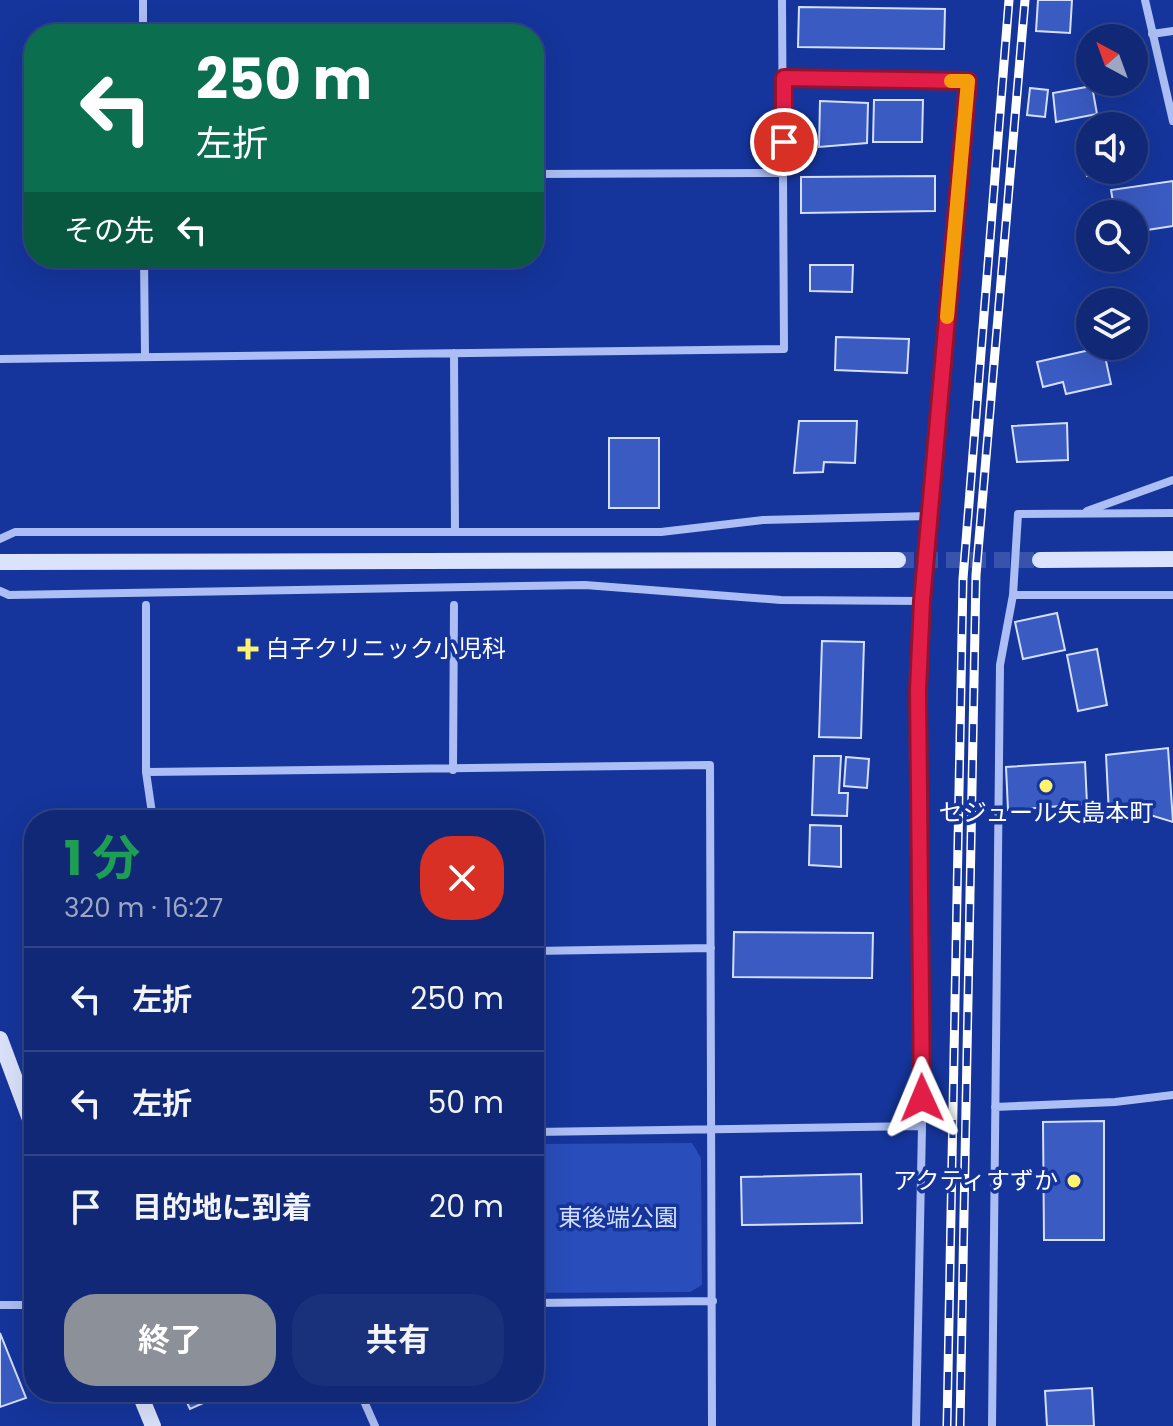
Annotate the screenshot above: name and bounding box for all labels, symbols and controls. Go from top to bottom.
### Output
north arrow [1076,24,1148,96]
map controls [1076,24,1148,360]
text: 250 m [196,40,372,119]
icon: left [64,56,168,160]
pin [750,108,818,176]
button: sound [1076,112,1148,184]
text: 左折 [196,118,268,169]
icon: arrive [762,120,806,164]
button: search [1076,200,1148,272]
icon: left [170,208,214,252]
text: その先 [64,209,154,252]
button: layers [1076,288,1148,360]
place label: 白子クリニック小児科 [266,632,506,665]
marker: 白子クリニック小児科 [237,638,259,660]
marker: セジュール矢島本町 [1037,777,1055,795]
place label: セジュール矢島本町 [939,796,1153,829]
text: 1 分 [64,825,140,892]
button: close [420,836,504,920]
text: 320 m · 16:27 [64,890,223,926]
icon: left [64,977,108,1021]
text: 250 m [410,977,504,1020]
text: 左折 [132,978,192,1021]
position arrow [880,1056,964,1140]
icon: left [64,1081,108,1125]
text: 50 m [427,1081,504,1124]
text: 左折 [132,1082,192,1125]
place label: アクティすずか [893,1164,1058,1197]
marker: アクティすずか [1065,1172,1083,1190]
icon: arrive [64,1185,108,1229]
text: 20 m [429,1185,504,1228]
text: 目的地に到着 [132,1186,312,1229]
park label: 東後端公園 [558,1201,678,1234]
button: 終了 [64,1294,276,1386]
button: 共有 [292,1294,504,1386]

